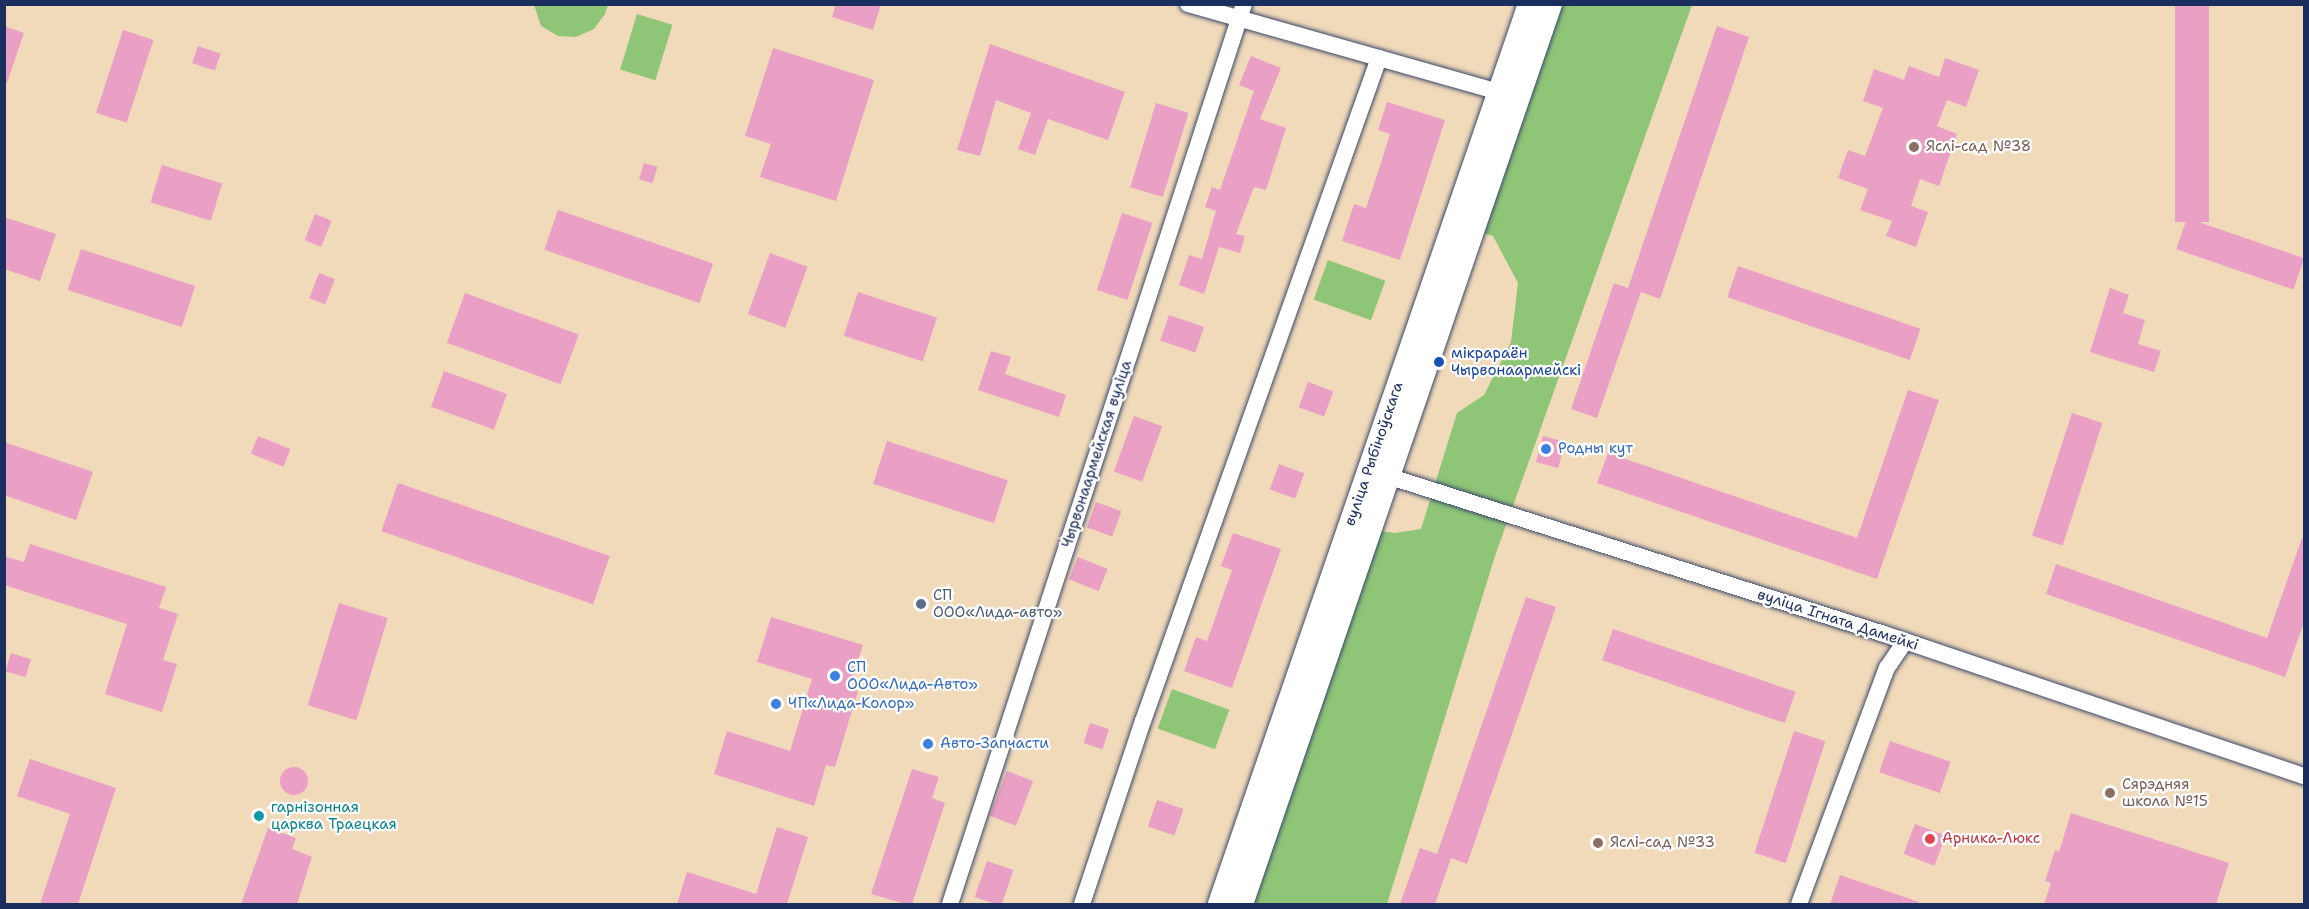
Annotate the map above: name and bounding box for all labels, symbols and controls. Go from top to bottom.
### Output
place label: Яслі-сад №38 [1926,138,2031,156]
marker: Яслі-сад №38 [1907,140,1921,154]
place label: мікрараён Чырвонаармейскі [1451,344,1581,379]
marker: мікрараён Чырвонаармейскі [1432,355,1446,369]
street label: Чырвонаармейская вуліца [1058,358,1136,550]
street label: вуліца Рыбіноўскага [1341,380,1407,528]
place label: Родны кут [1558,440,1633,458]
marker: Родны кут [1539,442,1553,456]
street label: вуліца Ігната Дамейкі [1755,585,1921,655]
place label: СП ООО«Лида-авто» [933,586,1062,621]
marker: СП ООО«Лида-авто» [914,597,928,611]
place label: СП ООО«Лида-Авто» [847,658,978,693]
marker: СП ООО«Лида-Авто» [828,669,842,683]
place label: ЧП«Лида-Колор» [788,695,914,713]
marker: ЧП«Лида-Колор» [769,697,783,711]
place label: Авто-Запчасти [940,735,1049,753]
marker: Авто-Запчасти [921,737,935,751]
place label: Сярэдняя школа №15 [2122,775,2208,810]
marker: Сярэдняя школа №15 [2103,786,2117,800]
place label: гарнізонная царква Траецкая [271,798,397,833]
marker: гарнізонная царква Траецкая [252,809,266,823]
place label: Арника-Люкс [1942,830,2040,848]
marker: Арника-Люкс [1923,832,1937,846]
place label: Яслі-сад №33 [1610,834,1715,852]
marker: Яслі-сад №33 [1591,836,1605,850]

